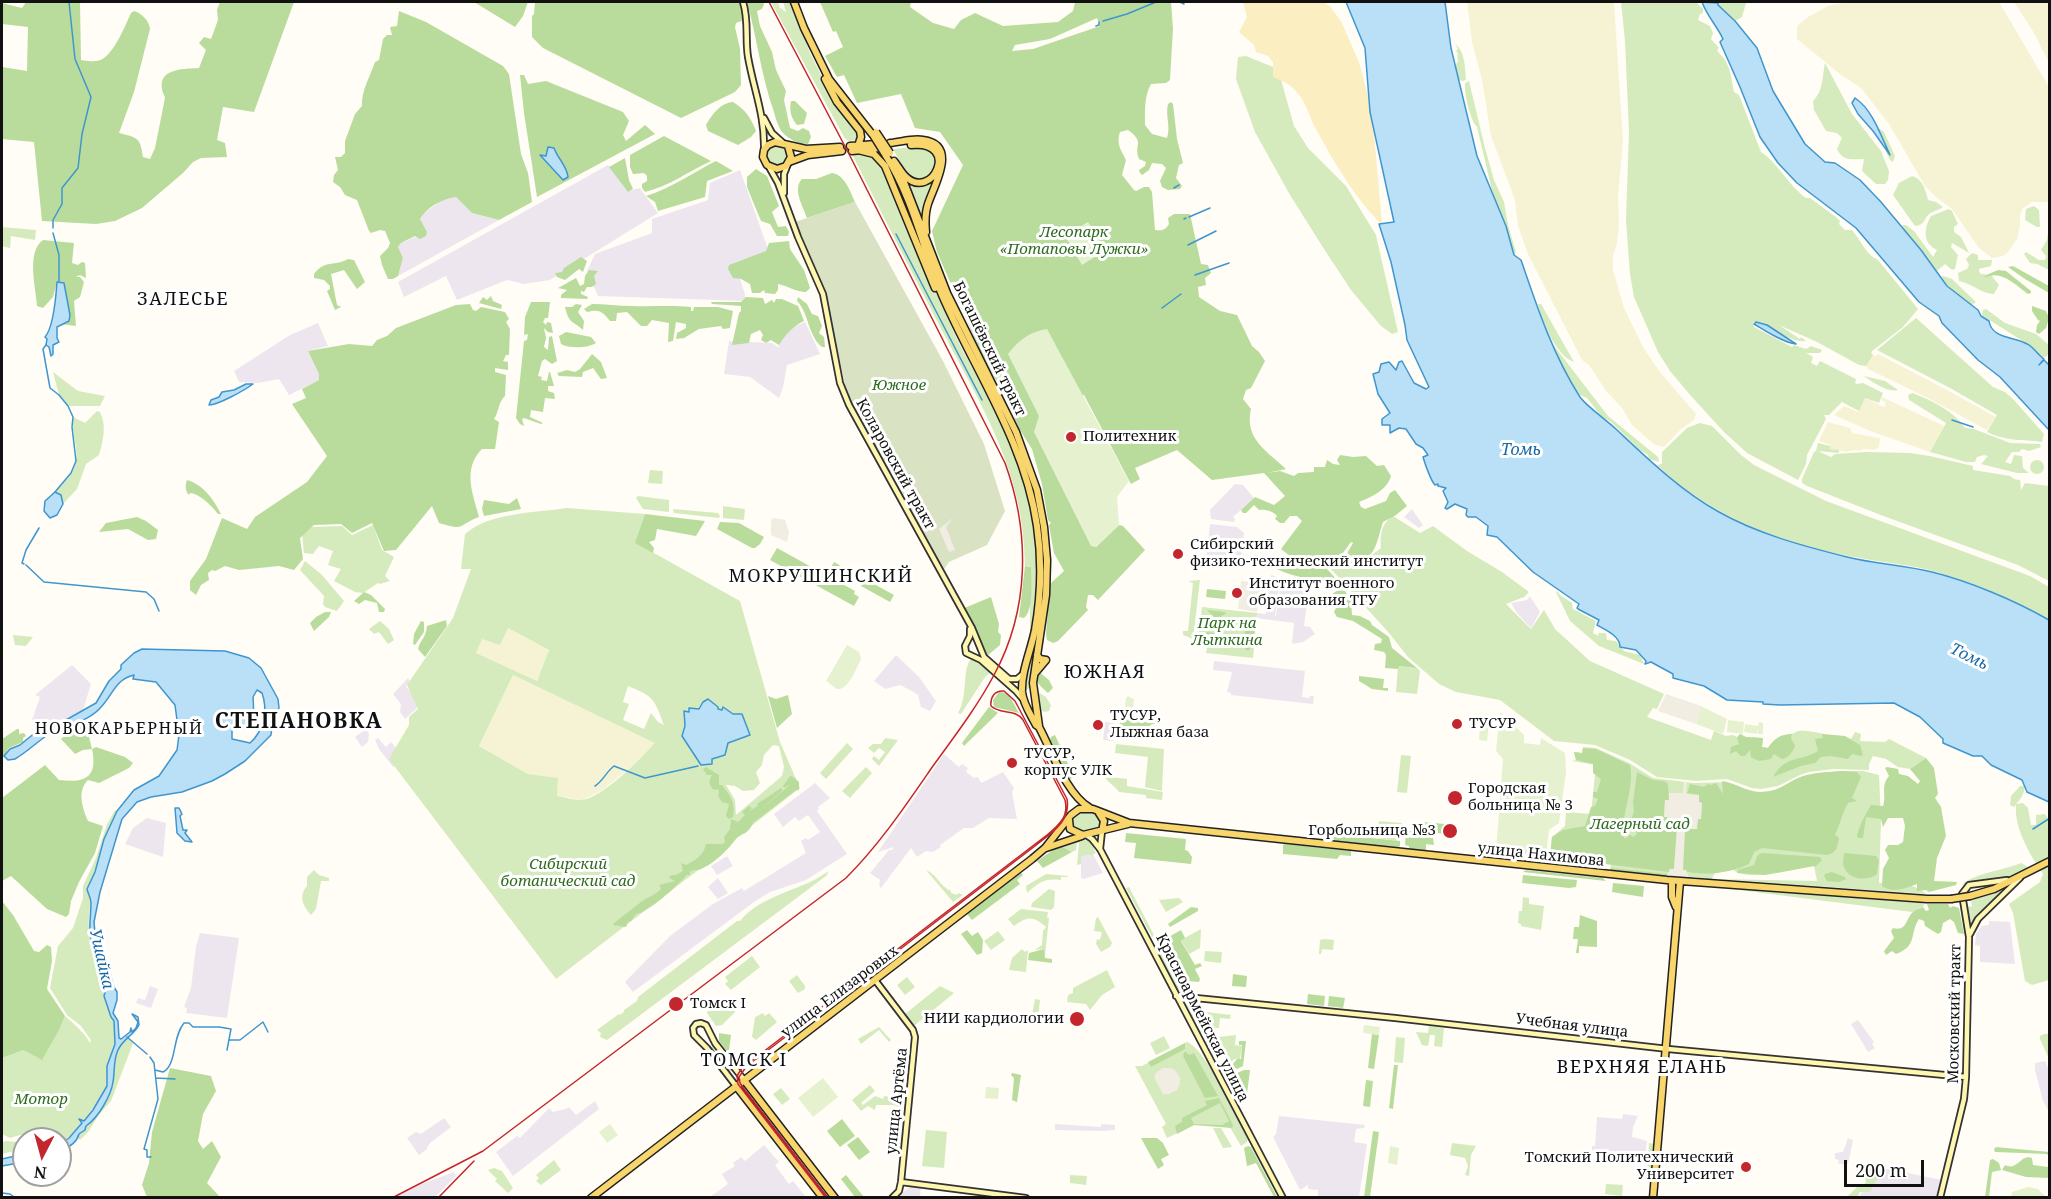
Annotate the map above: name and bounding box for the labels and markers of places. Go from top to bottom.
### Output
place label: Политехник [1083,428,1176,446]
marker: Политехник [1064,430,1078,444]
place label: Сибирский физико-технический институт [1190,536,1423,571]
marker: Сибирский физико-технический институт [1171,547,1185,561]
place label: Институт военного образования ТГУ [1249,575,1395,610]
marker: Институт военного образования ТГУ [1230,586,1244,600]
place label: ТУСУР, Лыжная база [1110,707,1209,742]
place label: ТУСУР [1469,715,1516,733]
marker: ТУСУР [1450,717,1464,731]
marker: ТУСУР, Лыжная база [1091,718,1105,732]
place label: ТУСУР, корпус УЛК [1024,745,1112,780]
marker: ТУСУР, корпус УЛК [1005,756,1019,770]
place label: Городская больница № 3 [1468,780,1573,815]
marker: Городская больница № 3 [1446,789,1464,807]
place label: Горбольница №3 [1308,822,1436,840]
marker: Горбольница №3 [1441,822,1459,840]
marker: Томск I [667,995,685,1013]
place label: Томск I [690,995,746,1013]
place label: НИИ кардиологии [924,1010,1064,1028]
marker: НИИ кардиологии [1068,1010,1086,1028]
place label: Томский Политехнический Университет [1525,1149,1734,1184]
marker: Томский Политехнический Университет [1739,1160,1753,1174]

